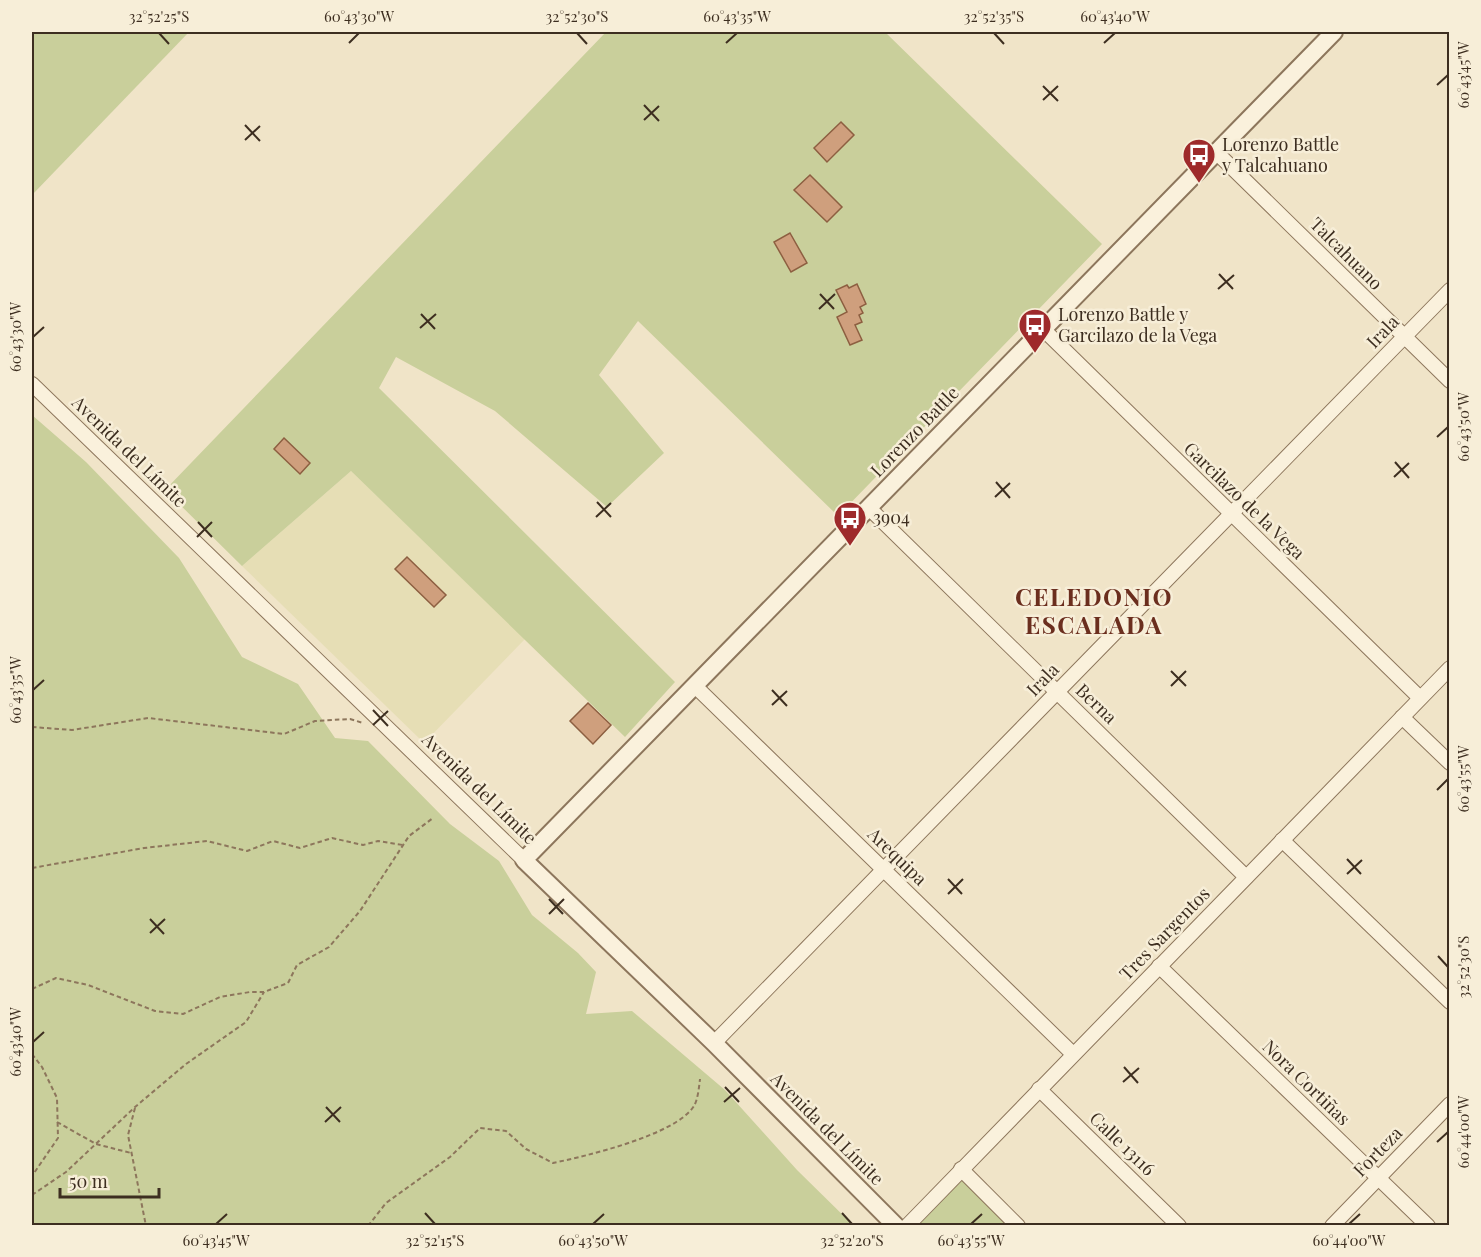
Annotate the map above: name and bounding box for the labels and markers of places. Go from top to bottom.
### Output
place label: Lorenzo Battle y Talcahuano [1221,132,1339,177]
bus stop icon: Lorenzo Battle y Talcahuano [1181,137,1217,184]
place label: Lorenzo Battle y Garcilazo de la Vega [1058,302,1217,347]
bus stop icon: Lorenzo Battle y Garcilazo de la Vega [1017,307,1053,354]
bus stop icon: 3904 [832,500,868,547]
place label: 3904 [873,505,910,529]

